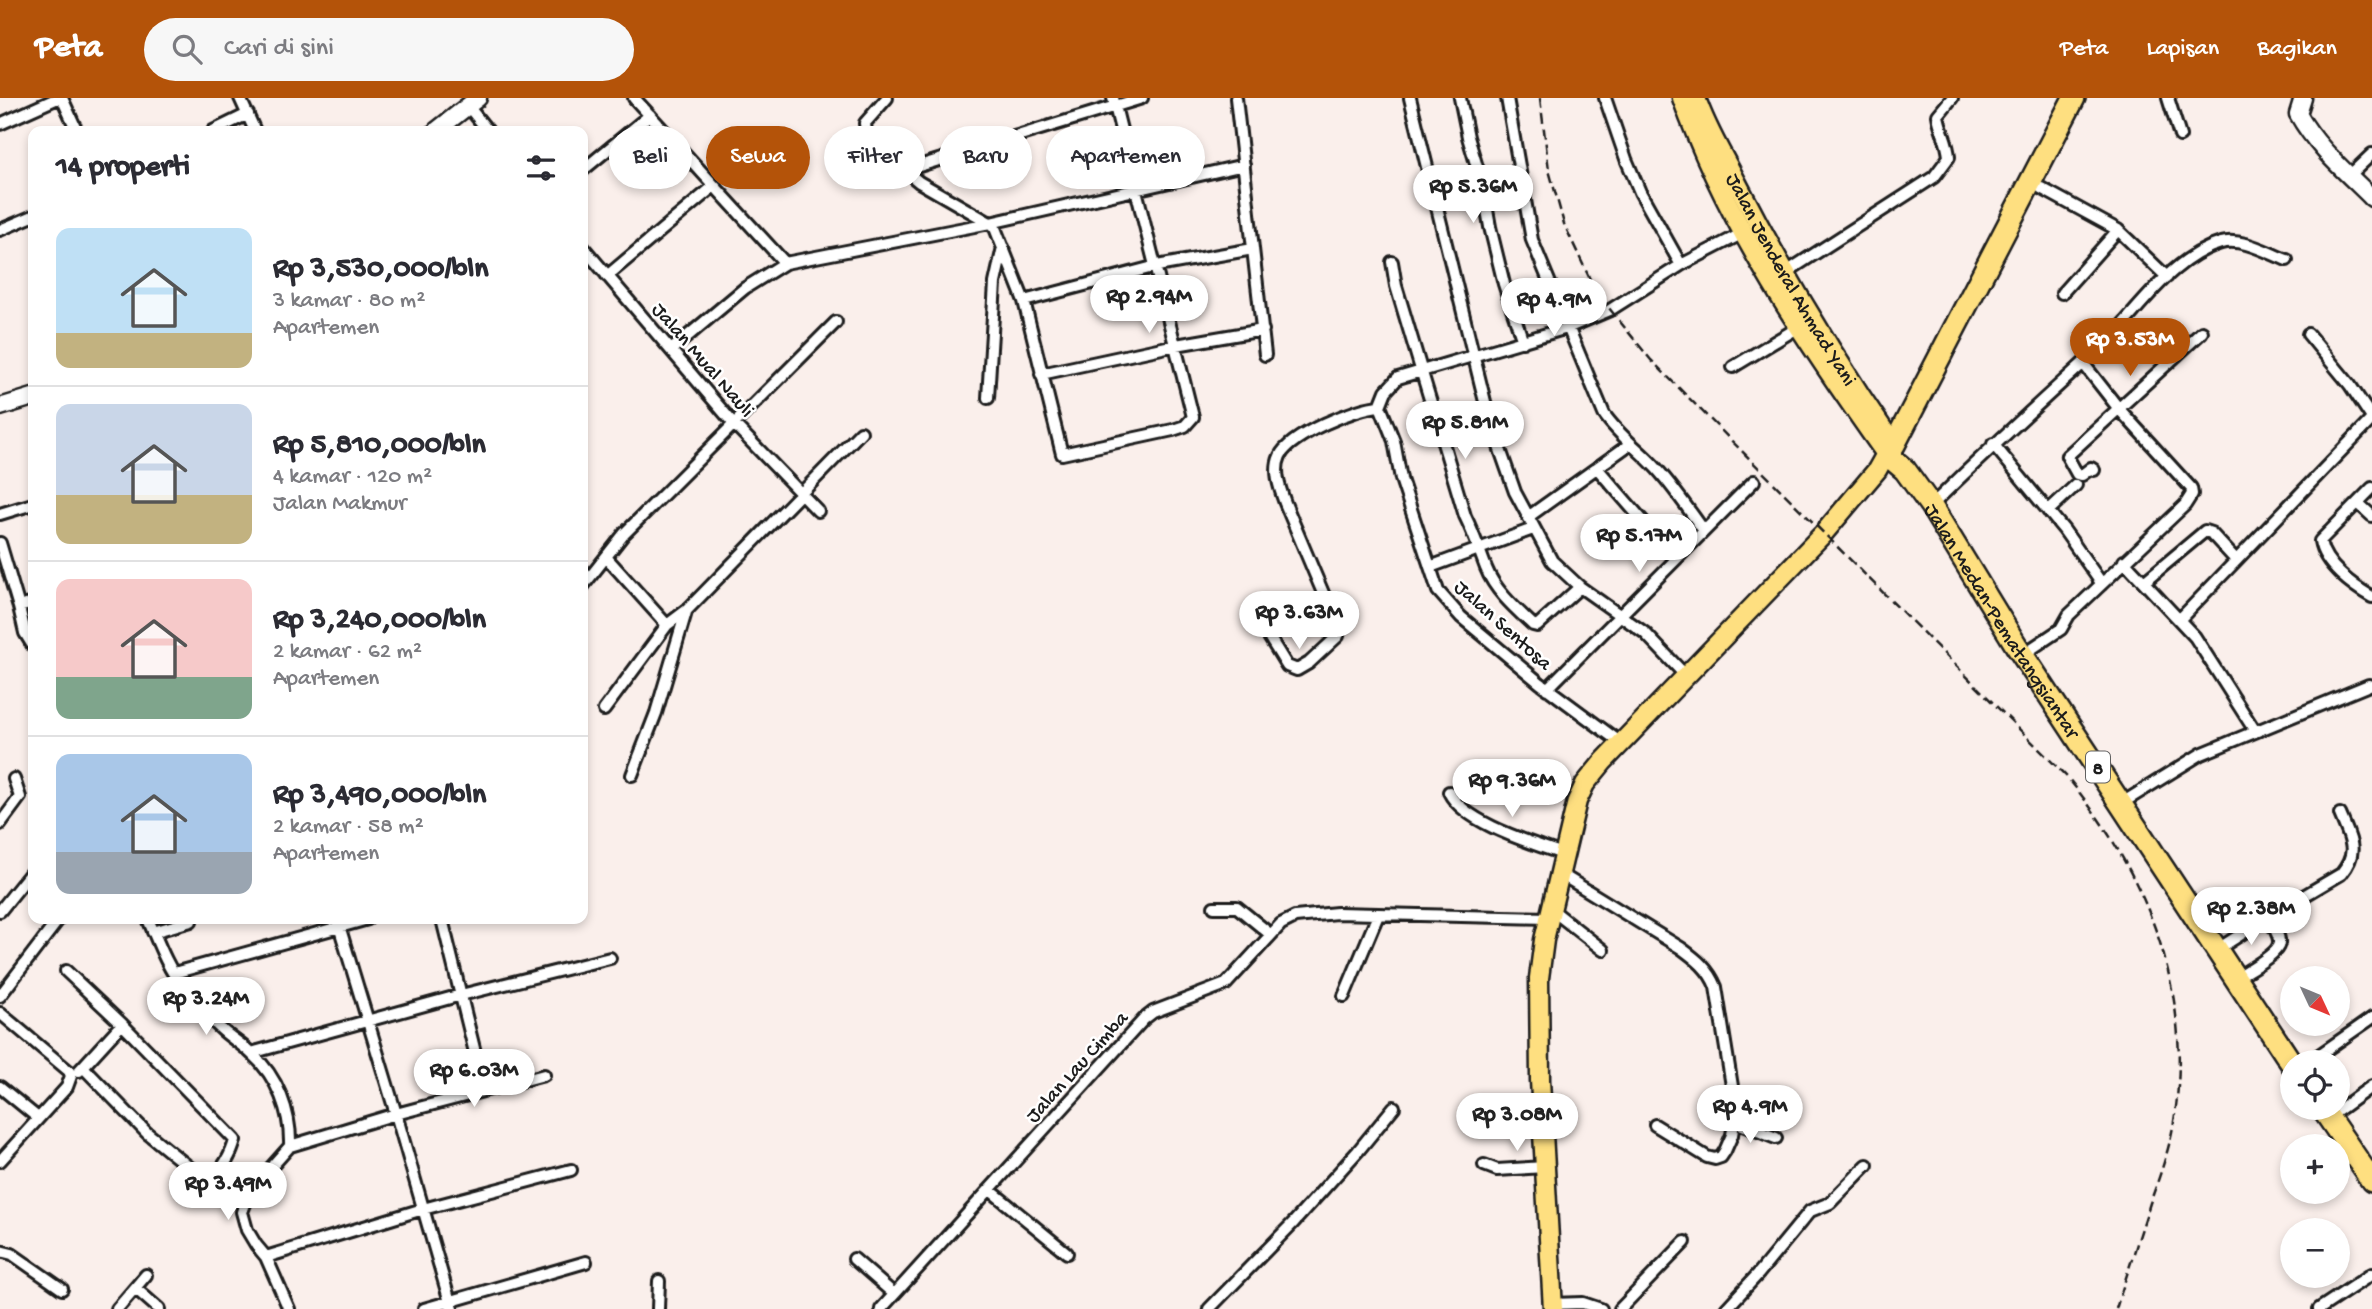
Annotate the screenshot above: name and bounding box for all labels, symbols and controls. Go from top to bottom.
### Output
search box [144,18,634,81]
text: Peta [35,30,102,68]
icon: search [168,30,206,68]
text: Cari di sini [224,34,334,65]
text: Peta [2060,35,2108,64]
text: Lapisan [2146,35,2219,64]
text: Bagikan [2257,35,2337,64]
chip: Beli [609,126,692,189]
chip: Sewa [706,126,810,189]
chip: Filter [824,126,925,189]
chip: Baru [939,126,1032,189]
chip: Apartemen [1046,126,1205,189]
icon: filters [522,149,560,187]
text: 14 properti [56,151,190,186]
pin: Rp 5.36M [1401,166,1545,225]
street label: Jalan Jenderal Ahmad Yani [1718,170,1860,392]
text: Rp 5.36M [1429,174,1517,201]
text: Rp 3,530,000/bln [273,253,488,288]
icon: home [112,256,196,340]
pin: Rp 2.94M [1077,275,1221,335]
pin: Rp 4.9M [1489,278,1619,338]
text: Rp 2.94M [1106,284,1192,311]
text: Rp 4.9M [1517,287,1591,314]
text: 3 kamar · 80 m² [273,288,425,315]
street label: Jalan Mual Nauli [645,299,758,424]
text: Apartemen [273,315,379,342]
pin: Rp 3.53M [2058,318,2202,378]
text: Rp 3.53M [2086,327,2174,354]
pin: Rp 5.81M [1393,402,1537,461]
text: Rp 5.81M [1422,410,1508,437]
text: Rp 5,810,000/bln [273,429,486,464]
icon: home [112,432,196,516]
text: 4 kamar · 120 m² [273,464,432,491]
text: Jalan Makmur [273,491,406,518]
street label: Jalan Medan-Pematangsiantar [1916,500,2084,746]
pin: Rp 5.17M [1567,514,1711,574]
text: Rp 5.17M [1596,523,1682,550]
street label: Jalan Sentosa [1447,576,1557,678]
pin: Rp 3.63M [1227,592,1371,651]
text: Rp 3.63M [1255,600,1343,627]
text: Rp 3,240,000/bln [273,604,486,639]
icon: home [112,607,196,691]
text: 2 kamar · 62 m² [273,639,422,666]
text: Apartemen [273,666,379,693]
road number: 8 [2086,752,2110,782]
pin: Rp 9.36M [1440,760,1584,819]
text: Rp 9.36M [1468,768,1556,795]
text: Rp 3,490,000/bln [273,779,486,814]
icon: home [112,782,196,866]
text: 2 kamar · 58 m² [273,814,424,841]
text: Apartemen [273,841,379,868]
pin: Rp 2.38M [2179,888,2323,947]
text: Rp 2.38M [2207,896,2295,923]
north arrow [2280,966,2350,1036]
map controls [2280,966,2350,1288]
pin: Rp 3.24M [134,978,278,1037]
text: Rp 3.24M [163,986,249,1013]
street label: Jalan Lau Cimba [1022,1006,1136,1129]
pin: Rp 6.03M [402,1049,546,1109]
button: locate [2280,1050,2350,1120]
text: Rp 6.03M [430,1058,518,1085]
pin: Rp 4.9M [1685,1086,1815,1145]
pin: Rp 3.08M [1445,1094,1589,1153]
text: Rp 4.9M [1713,1094,1787,1121]
text: Rp 3.08M [1472,1102,1562,1129]
button: + [2280,1134,2350,1204]
pin: Rp 3.49M [156,1162,300,1222]
text: Rp 3.49M [185,1171,271,1198]
button: − [2280,1218,2350,1288]

